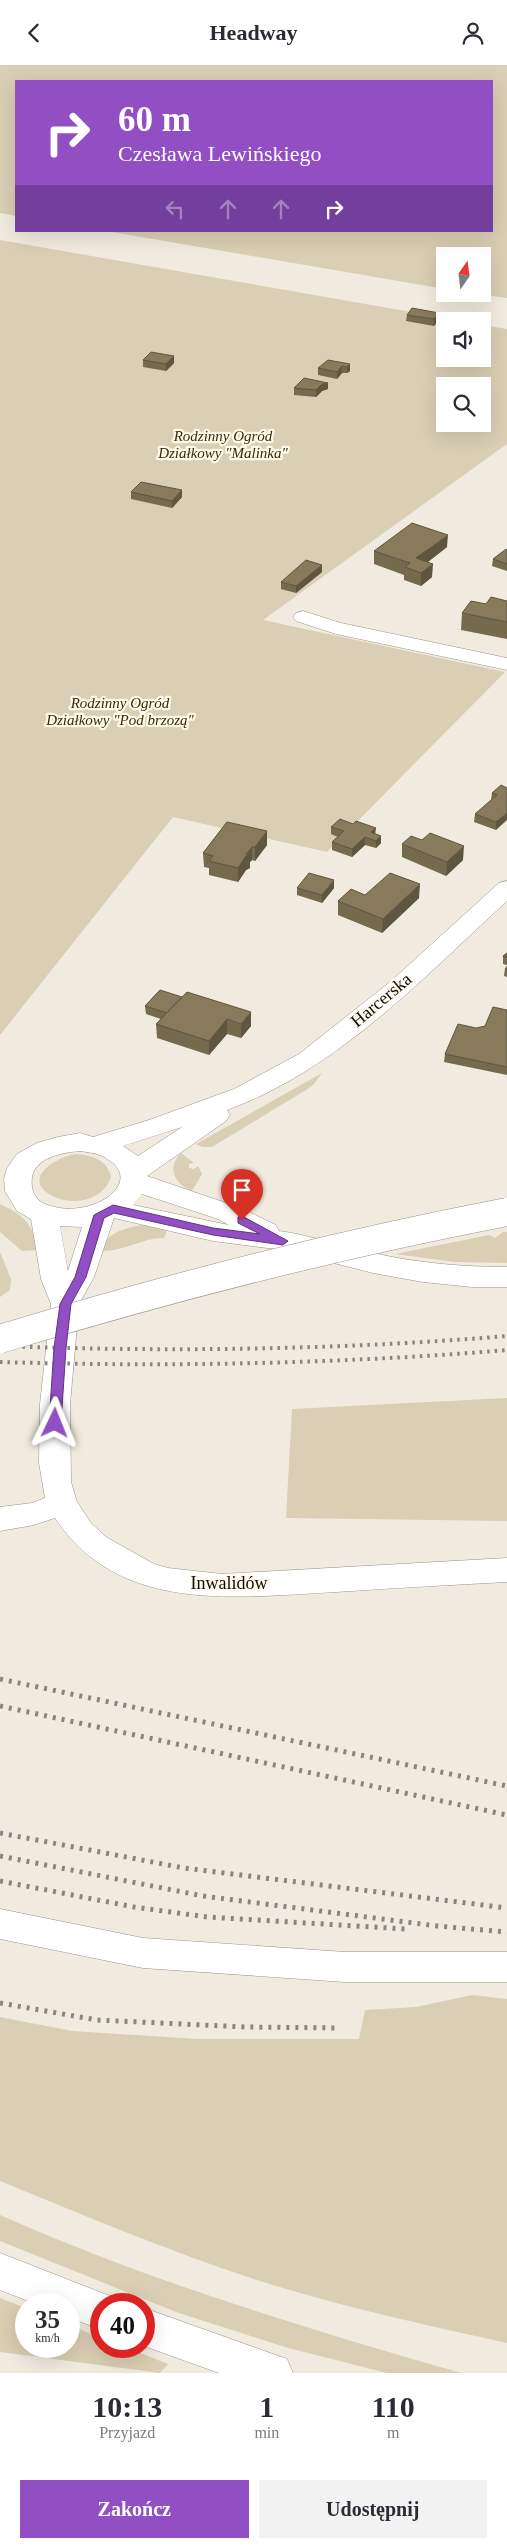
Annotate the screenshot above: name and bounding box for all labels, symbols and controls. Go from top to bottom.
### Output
icon: back [20,19,48,47]
icon: person [459,19,487,47]
text: Headway [210,20,298,45]
icon: right [35,100,100,165]
text: 60 m [118,100,191,139]
text: Czesława Lewińskiego [118,141,321,166]
icon: left [161,195,189,223]
icon: ahead [214,195,242,223]
icon: ahead [267,195,295,223]
icon: right [320,195,348,223]
north arrow [436,247,491,303]
map controls [436,247,491,432]
button: sound [436,312,491,367]
button: search [436,377,491,432]
park label: Rodzinny Ogród Działkowy "Malinka" [157,428,289,461]
park label: Rodzinny Ogród Działkowy "Pod brzozą" [45,695,194,728]
street label: Harcerska [347,969,415,1031]
pin [221,1169,263,1220]
icon: arrive [228,1176,256,1204]
position arrow [28,1396,80,1448]
street label: Inwalidów [191,1573,267,1593]
speed limit sign: 40 [90,2293,155,2358]
text: 35 [35,2306,60,2333]
text: km/h [35,2331,60,2345]
text: 10:13 [92,2390,162,2423]
text: 1 [259,2390,274,2423]
text: 110 [371,2390,415,2423]
text: Przyjazd [99,2424,155,2441]
text: min [254,2424,279,2441]
text: m [387,2424,399,2441]
button: Zakończ [20,2480,249,2538]
button: Udostępnij [259,2480,487,2538]

